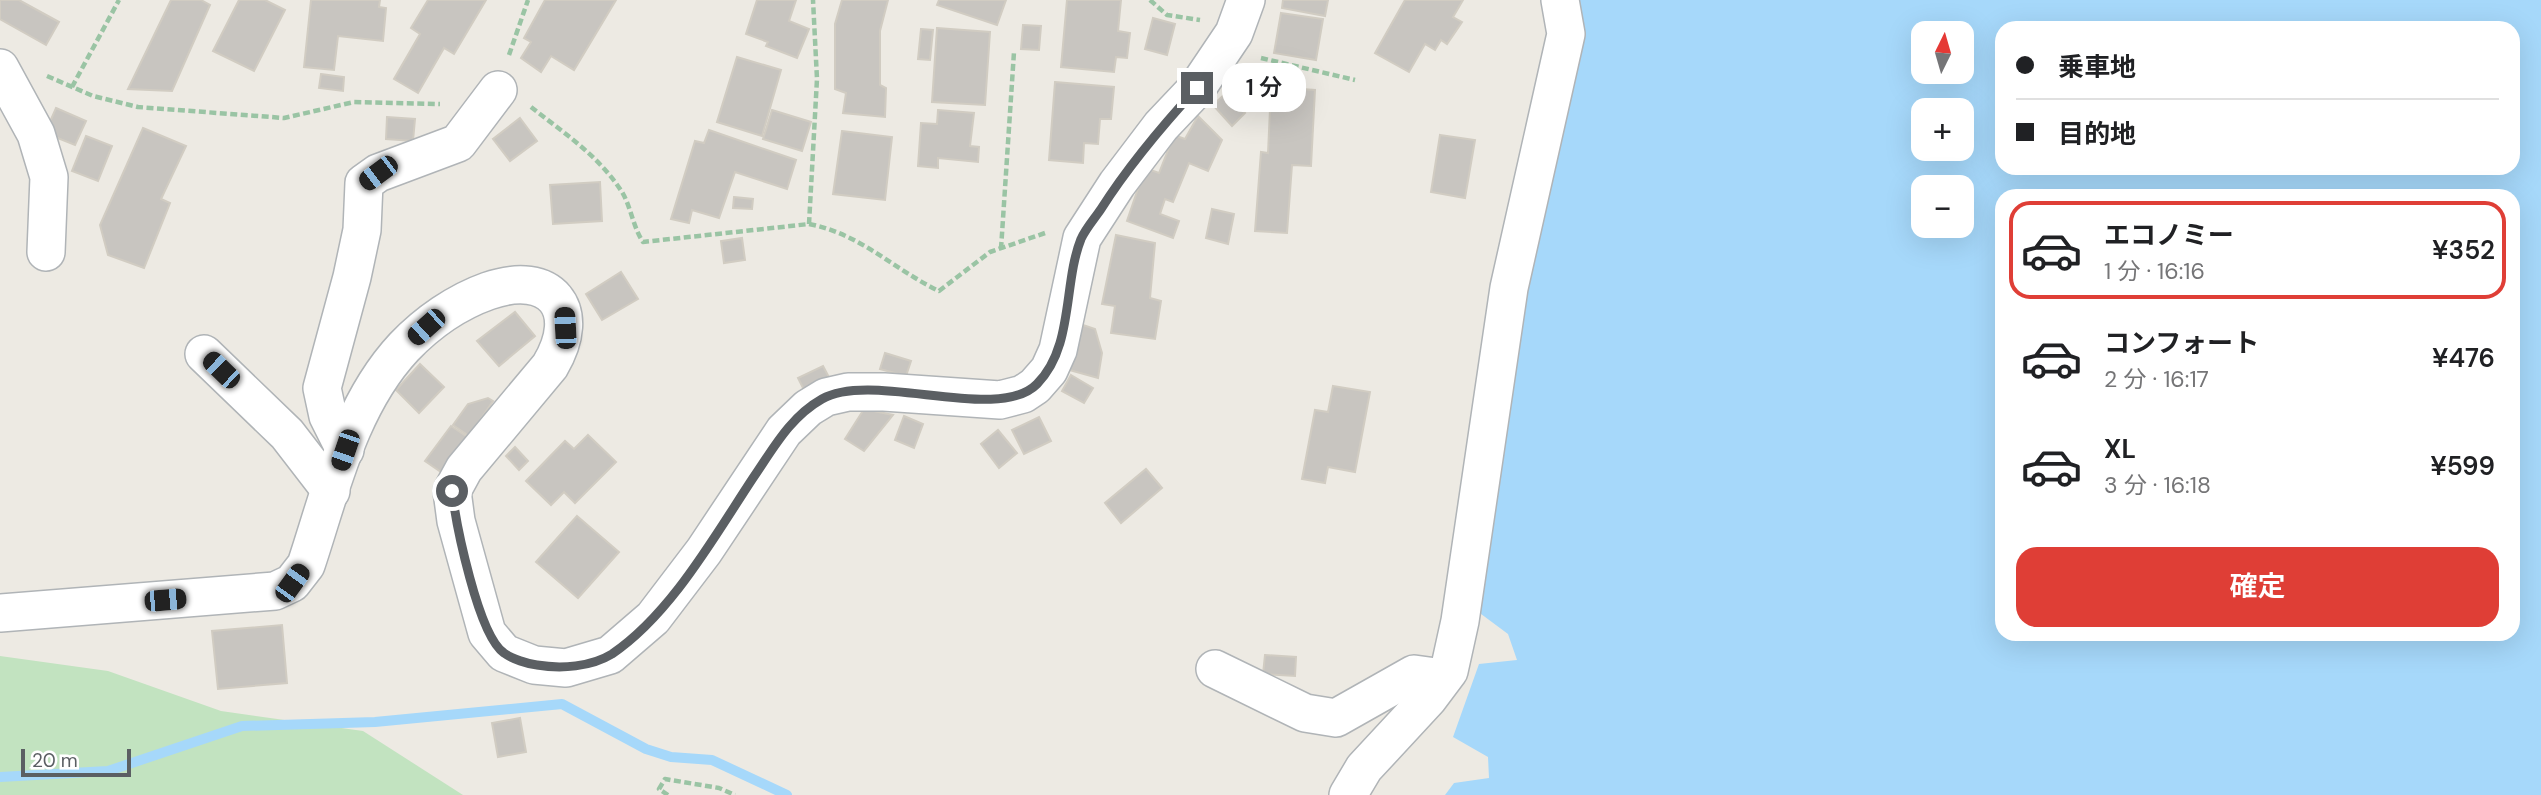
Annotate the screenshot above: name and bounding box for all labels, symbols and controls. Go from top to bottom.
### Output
north arrow [1911,21,1974,84]
map controls [1911,21,1974,238]
text: 乗車地 [2058,50,2136,84]
callout: 1 分 [1222,64,1306,112]
route end [1181,72,1213,104]
text: 1 分 [1246,72,1282,102]
button: + [1911,98,1974,161]
text: 目的地 [2058,117,2136,151]
car [355,152,402,194]
button: − [1911,175,1974,238]
text: エコノミー [2104,218,2234,252]
icon: car [2020,219,2083,282]
text: ¥352 [2432,233,2495,267]
text: 1 分 · 16:16 [2104,256,2205,286]
car [404,305,449,349]
car [554,306,577,350]
text: コンフォート [2104,326,2259,360]
icon: car [2020,327,2083,390]
text: ¥476 [2432,341,2495,375]
car [199,348,244,392]
text: 2 分 · 16:17 [2104,364,2209,394]
car [329,427,362,473]
text: XL [2104,432,2136,466]
icon: car [2020,435,2083,498]
text: ¥599 [2430,449,2495,483]
text: 3 分 · 16:18 [2104,470,2211,500]
route start [436,475,468,507]
button: 確定 [2016,547,2499,627]
car [272,560,313,606]
car [144,588,187,612]
scale bar [21,746,131,778]
text: 20 m [32,748,78,773]

